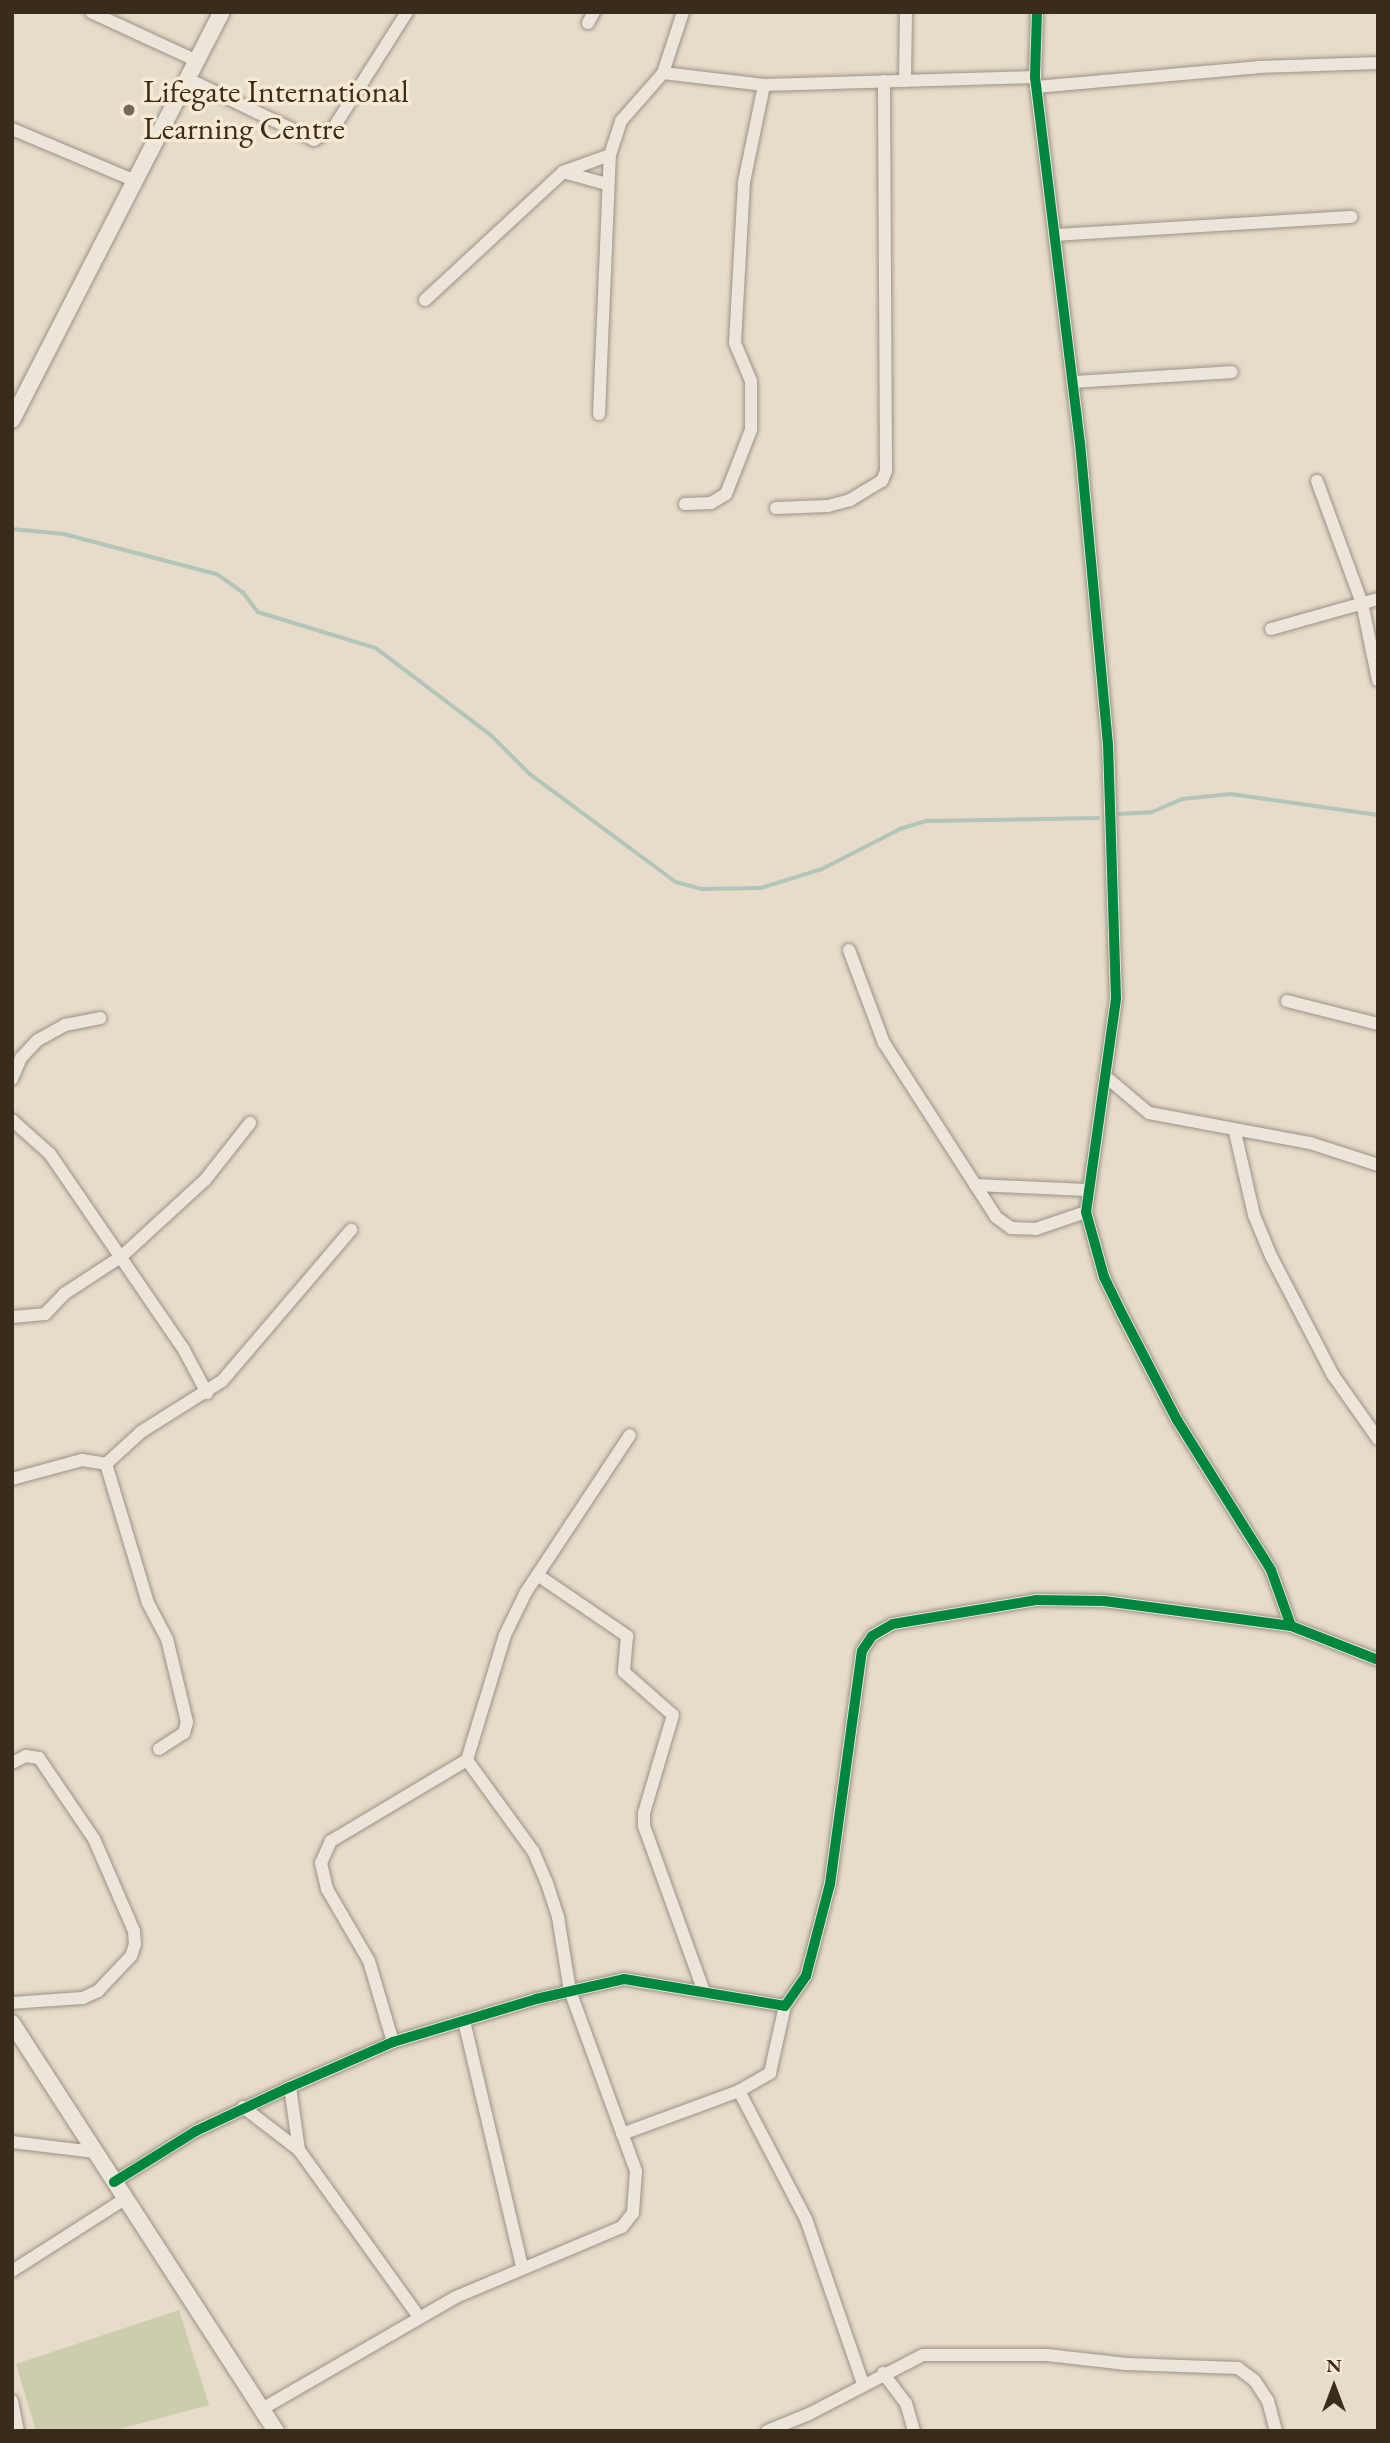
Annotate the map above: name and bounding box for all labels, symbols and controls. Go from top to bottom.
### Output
place label: Lifegate International Learning Centre [143,73,409,148]
marker: Lifegate International Learning Centre [121,102,137,118]
north arrow [1299,2352,1369,2422]
text: N [1326,2353,1342,2378]

